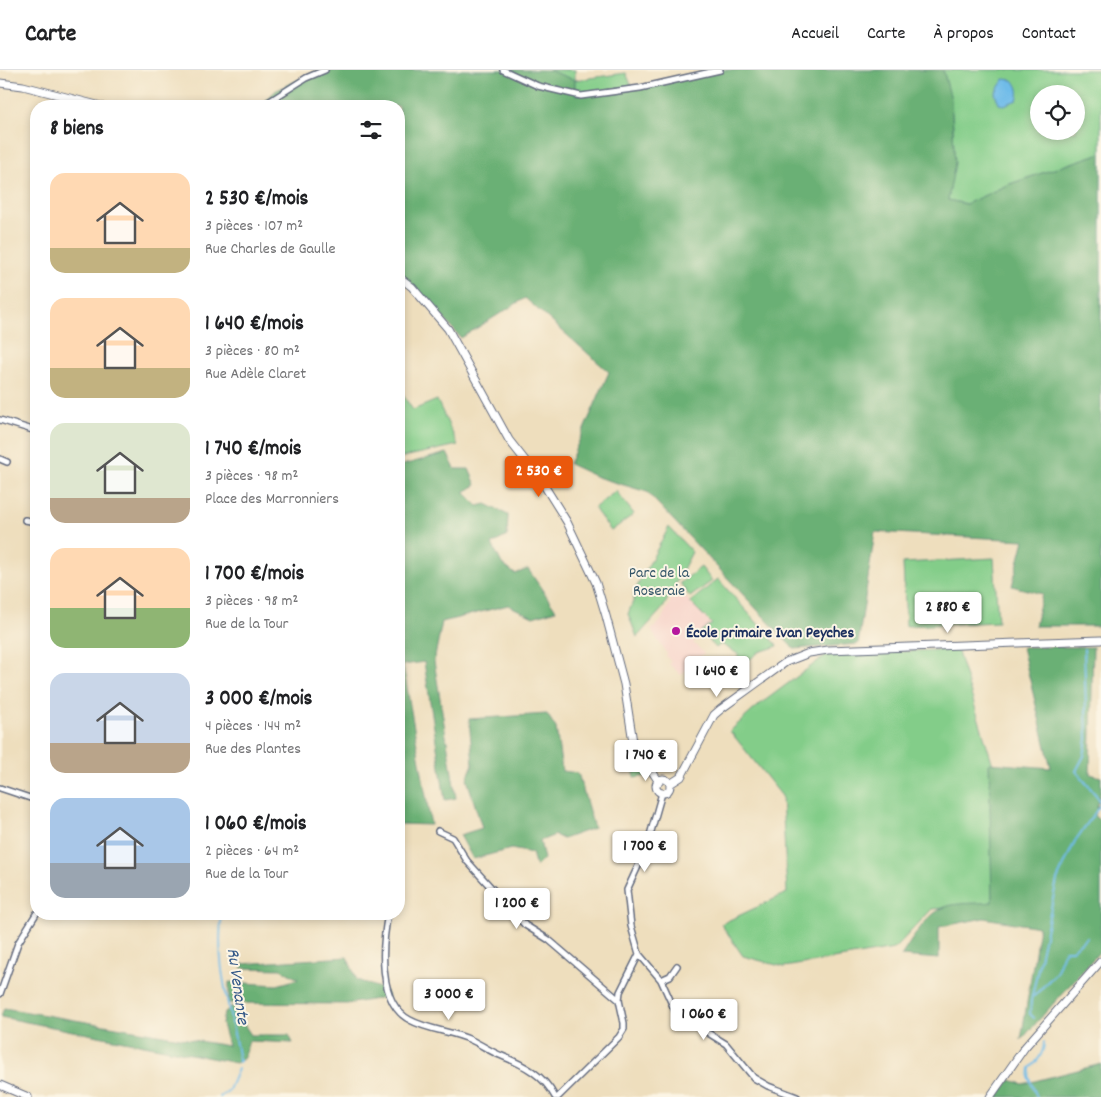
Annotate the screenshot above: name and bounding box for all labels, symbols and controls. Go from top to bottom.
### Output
text: Carte [25,18,76,52]
text: Accueil [791,22,839,47]
text: Carte [867,22,906,47]
text: À propos [934,22,994,47]
text: Contact [1022,22,1076,47]
map controls [1030,85,1085,140]
button: locate [1030,85,1085,140]
text: 8 biens [50,115,104,145]
icon: filters [357,116,385,144]
text: 2 530 €/mois [205,185,308,215]
icon: home [90,193,150,253]
text: 3 pièces · 107 m² [205,215,303,238]
text: Rue Charles de Gaulle [205,238,336,261]
text: 1 640 €/mois [205,310,304,340]
icon: home [90,318,150,378]
text: 3 pièces · 80 m² [205,340,300,363]
text: Rue Adèle Claret [205,363,306,386]
text: 1 740 €/mois [205,435,302,465]
icon: home [90,443,150,503]
pin: 2 530 € [493,456,585,498]
text: 2 530 € [516,460,562,483]
text: 3 pièces · 98 m² [205,465,298,488]
text: Place des Marronniers [205,488,339,511]
text: 1 700 €/mois [205,560,304,590]
park label: Parc de la Roseraie [629,562,690,603]
icon: home [90,568,150,628]
text: 3 pièces · 98 m² [205,590,298,613]
pin: 2 880 € [902,592,994,634]
text: 2 880 € [926,596,970,619]
text: Rue de la Tour [205,613,289,636]
place label: École primaire Ivan Peyches [686,622,854,645]
marker: École primaire Ivan Peyches [670,625,682,637]
pin: 1 640 € [671,656,763,698]
text: 1 640 € [696,660,738,683]
text: 3 000 €/mois [205,685,312,715]
icon: home [90,693,150,753]
text: 4 pièces · 144 m² [205,715,301,738]
text: Rue des Plantes [205,738,301,761]
pin: 1 740 € [600,740,692,782]
text: 1 740 € [625,744,667,767]
text: 1 060 €/mois [205,810,307,840]
icon: home [90,818,150,878]
pin: 1 700 € [599,830,691,873]
text: 1 700 € [623,835,667,858]
text: 2 pièces · 64 m² [205,840,299,863]
text: Rue de la Tour [205,863,289,886]
pin: 1 200 € [471,888,563,930]
text: 1 200 € [495,892,539,915]
water label: Ru Venante [219,947,254,1027]
pin: 3 000 € [403,978,495,1021]
text: 3 000 € [424,983,474,1006]
pin: 1 060 € [658,998,750,1041]
text: 1 060 € [681,1003,727,1026]

